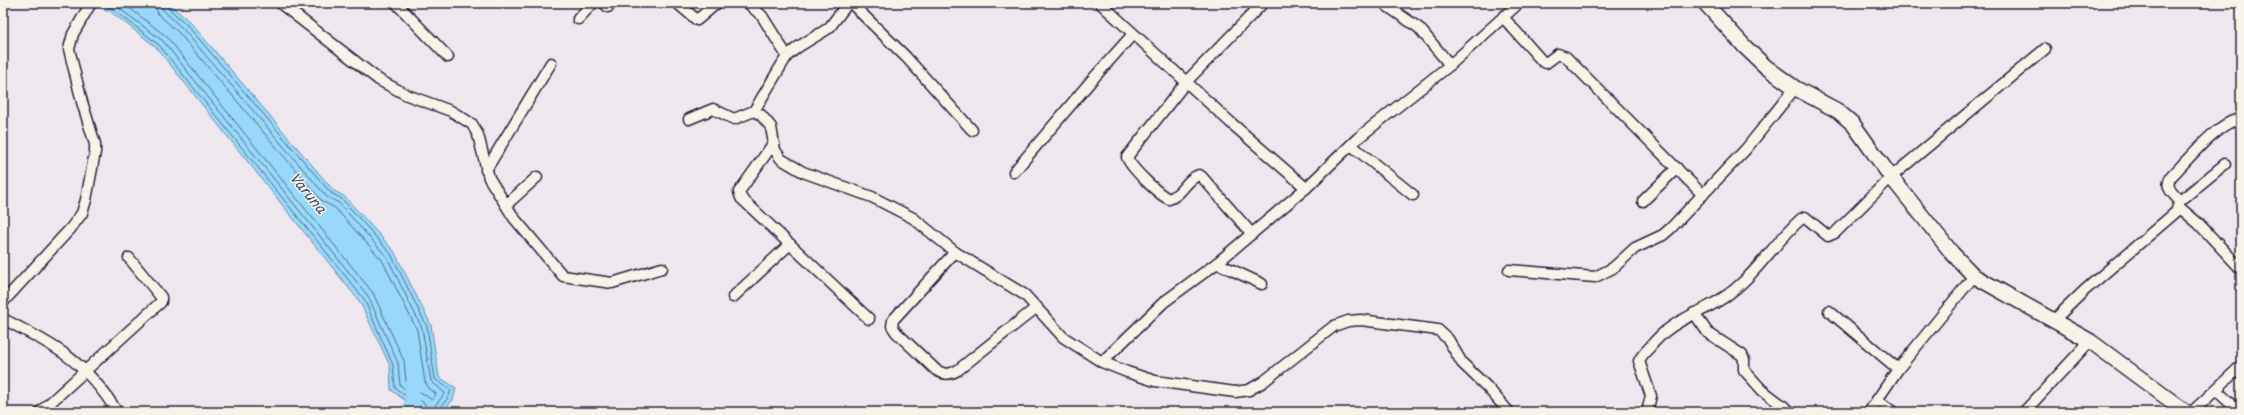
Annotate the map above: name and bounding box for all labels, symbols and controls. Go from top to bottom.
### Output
water label: Varuna [285,168,333,219]

